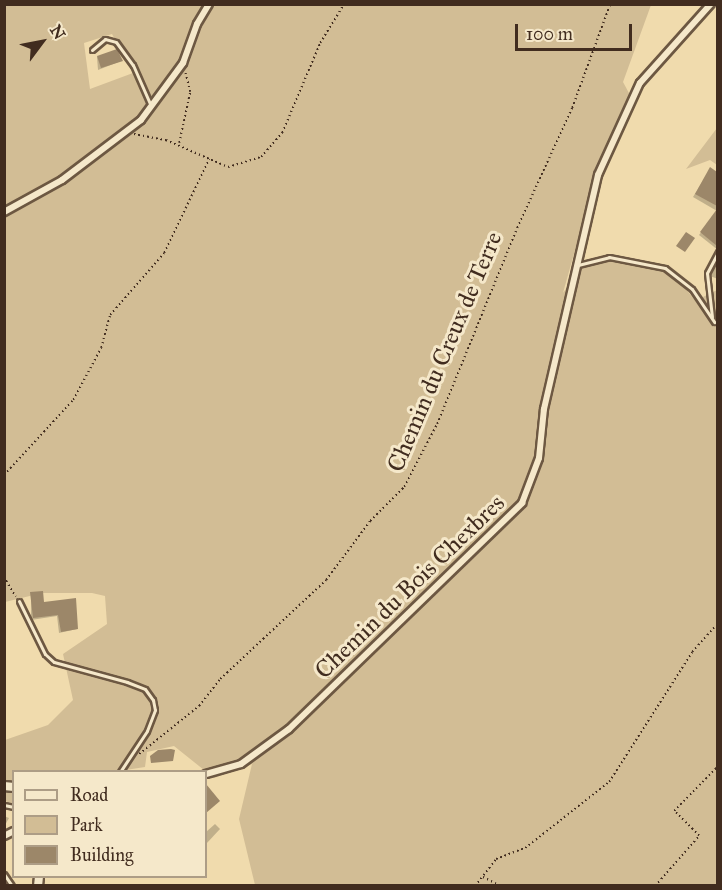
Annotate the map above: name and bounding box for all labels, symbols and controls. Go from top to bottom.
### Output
north arrow [12,12,72,72]
scale bar [518,12,635,50]
text: N [46,21,69,43]
text: 100 m [526,23,573,45]
street label: Chemin du Creux de Terre [381,228,509,476]
street label: Chemin du Bois Chexbres [309,489,511,685]
legend [12,770,207,878]
text: Road [70,784,108,806]
text: Park [70,814,103,836]
text: Building [70,844,133,866]

